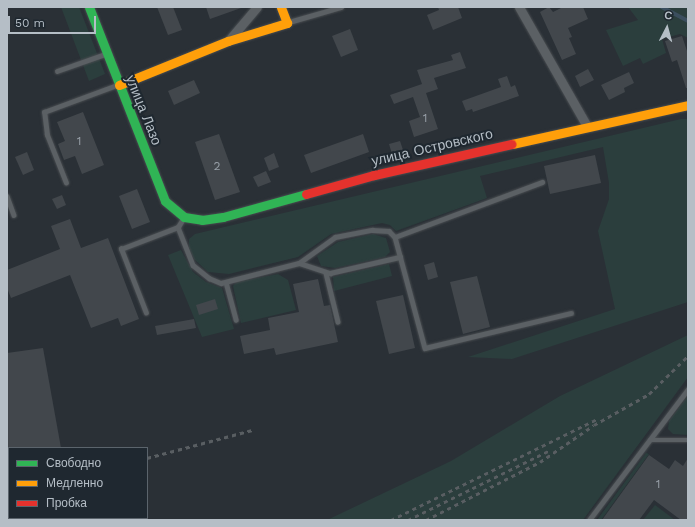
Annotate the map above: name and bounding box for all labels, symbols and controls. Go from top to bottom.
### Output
scale bar [10,8,98,34]
north arrow [647,8,687,48]
text: С [664,9,673,22]
text: 50 m [15,16,45,30]
street label: улица Лазо [122,72,166,148]
house number: 1 [423,112,427,126]
street label: улица Островского [370,125,494,169]
house number: 1 [77,135,81,149]
house number: 2 [214,160,220,174]
legend [8,447,148,519]
text: Свободно [46,456,101,470]
text: Медленно [46,476,103,490]
house number: 1 [656,478,660,492]
text: Пробка [46,496,87,510]

